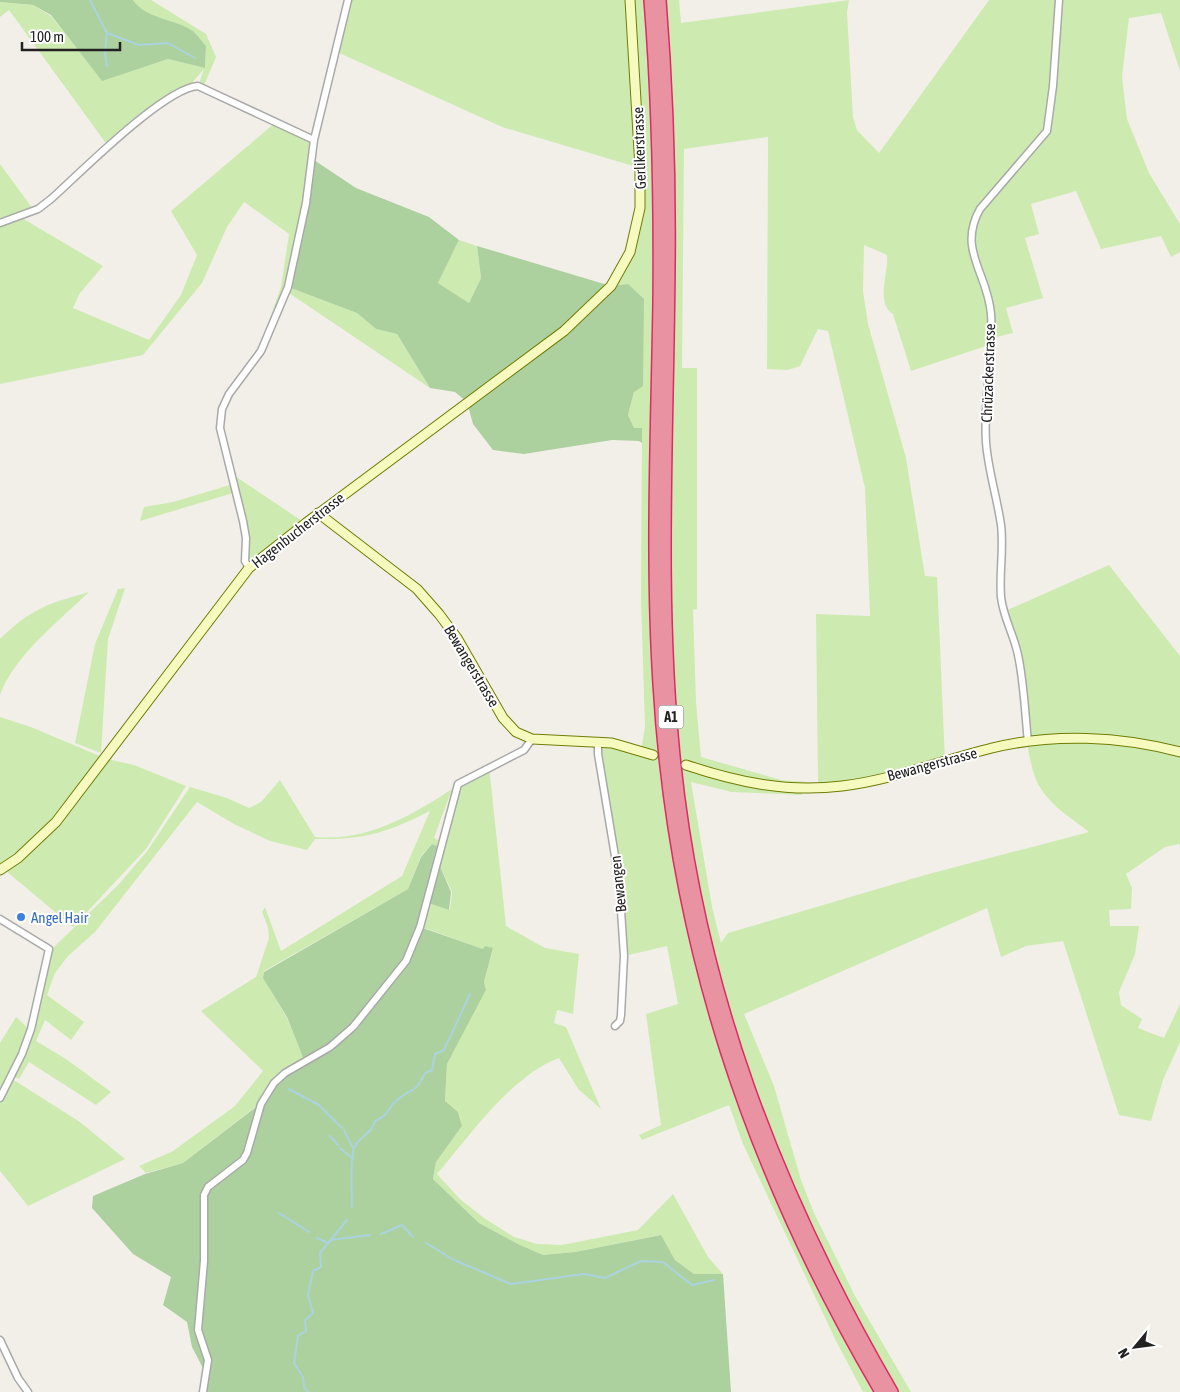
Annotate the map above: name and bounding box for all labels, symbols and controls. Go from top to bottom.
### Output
scale bar [22,20,120,52]
text: 100 m [30,28,64,45]
street label: Gerlikerstrasse [629,106,649,189]
street label: Chrüzackerstrasse [978,323,998,423]
street label: Hagenbucherstrasse [248,489,348,571]
street label: Bewangerstrasse [441,622,503,710]
road number: A1 [658,706,684,729]
street label: Bewangerstrasse [885,744,979,784]
street label: Bewangen [607,855,629,913]
place label: Angel Hair [31,909,89,926]
marker: Angel Hair [15,911,27,923]
north arrow [1110,1322,1160,1372]
text: N [1115,1346,1133,1361]

